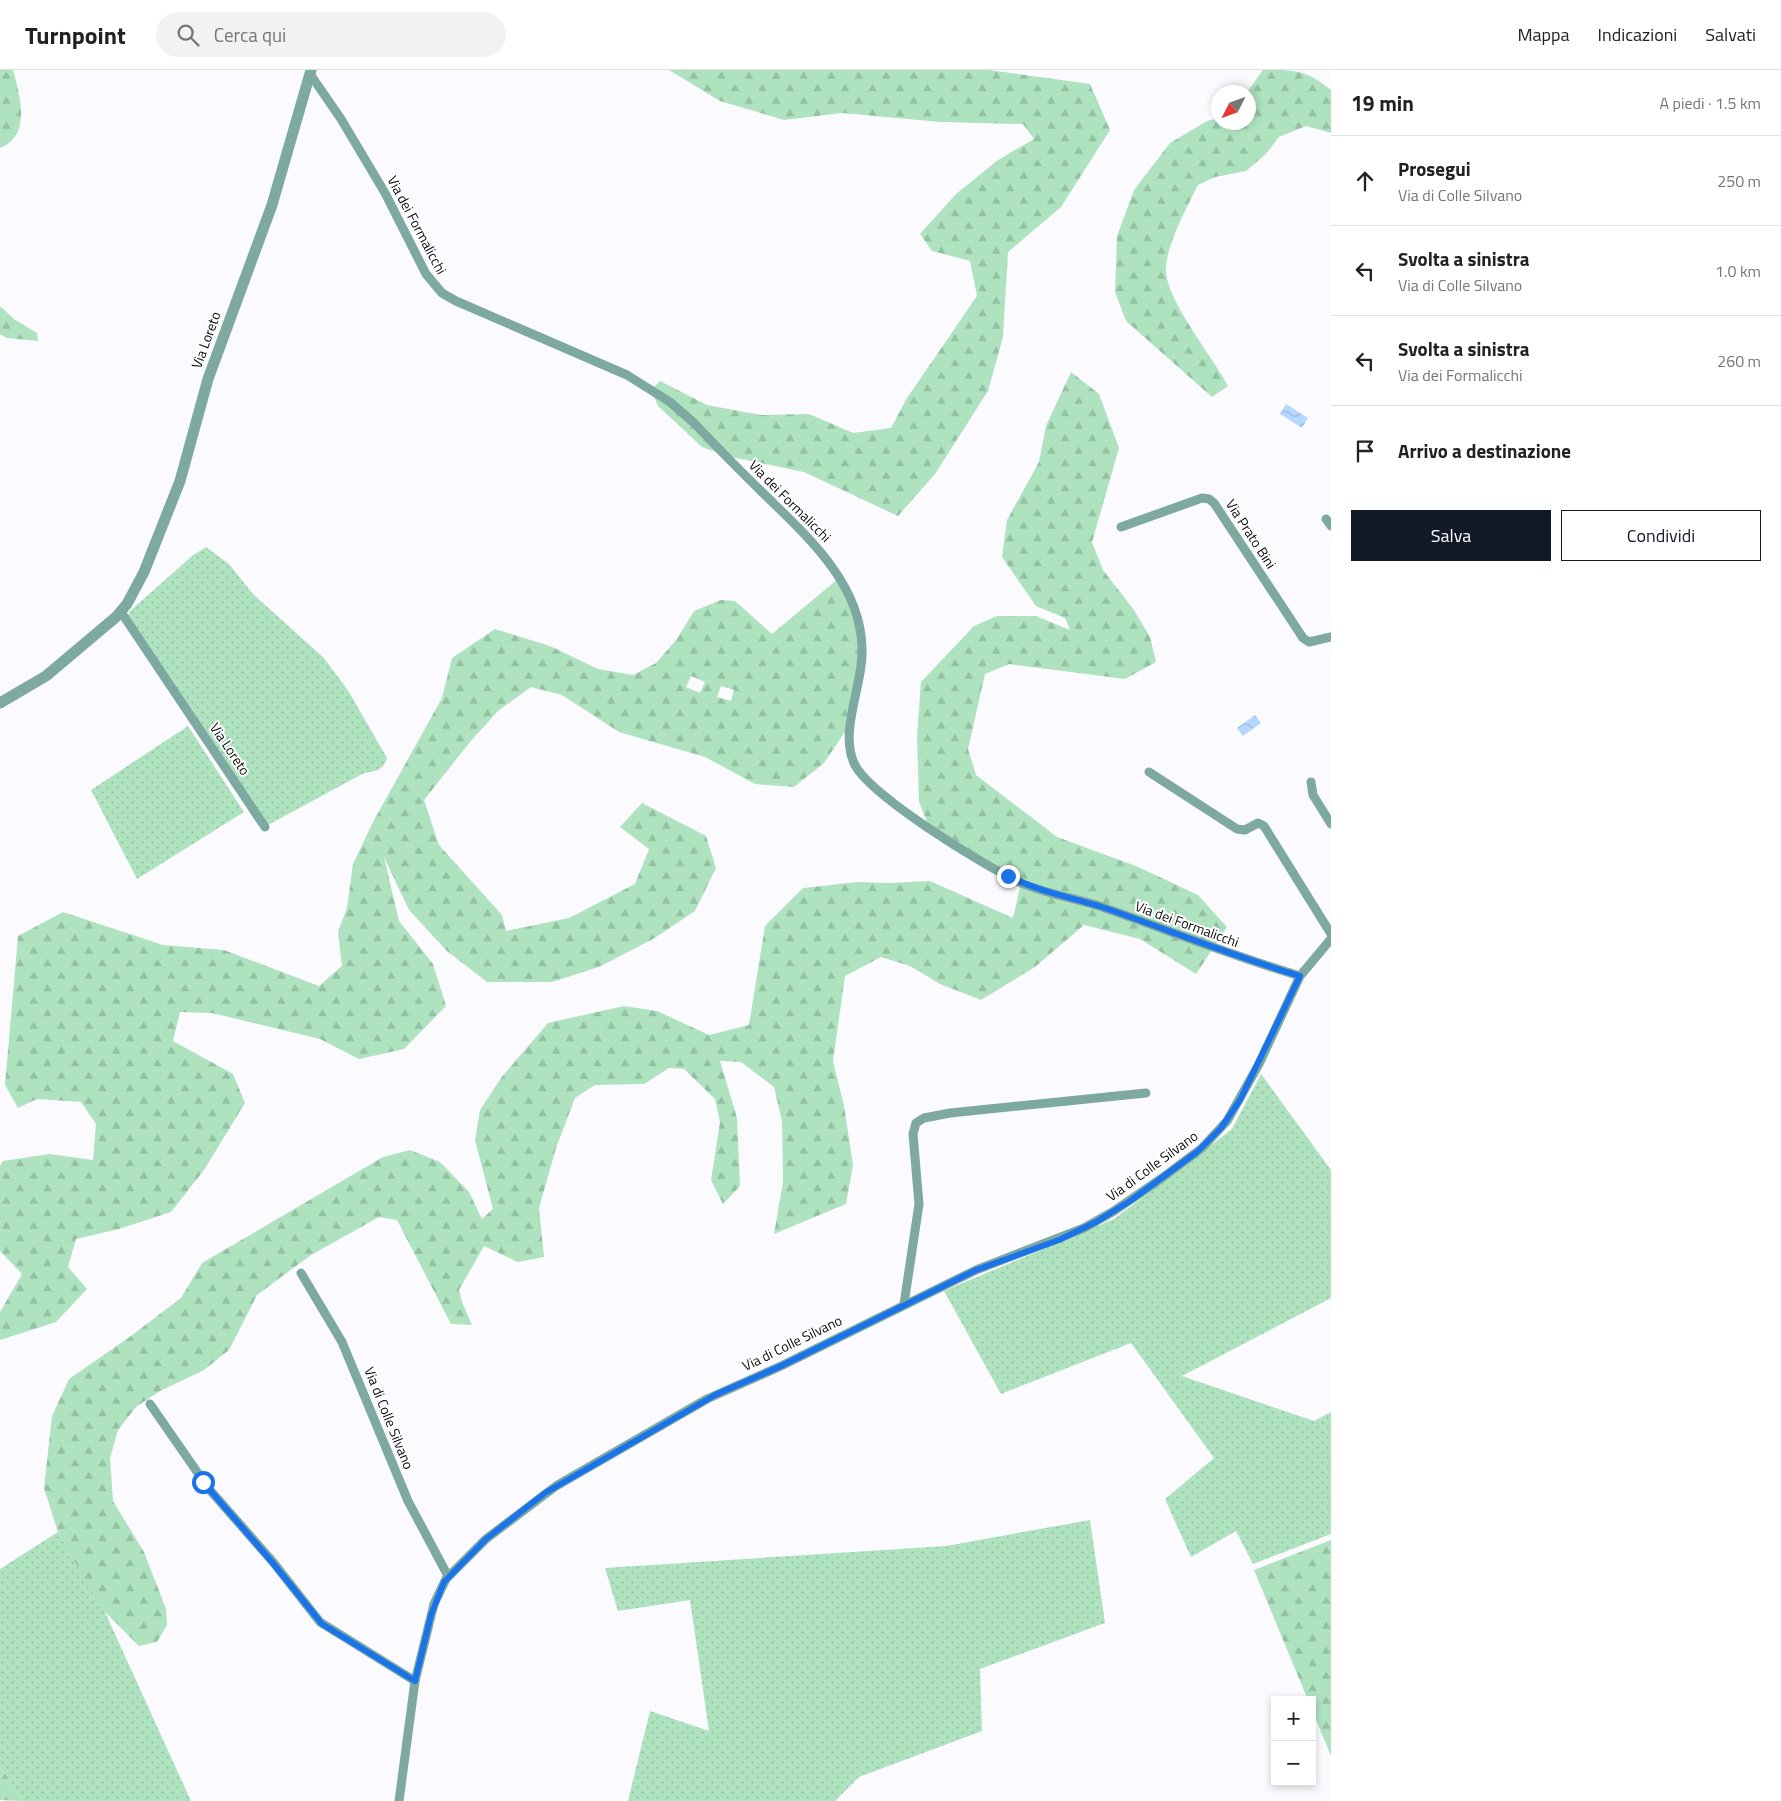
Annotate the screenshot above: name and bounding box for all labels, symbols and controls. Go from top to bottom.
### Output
search box [156,12,506,57]
text: Turnpoint [25,17,126,53]
text: Cerca qui [214,20,286,49]
icon: search [174,21,202,49]
text: Mappa [1517,21,1570,48]
text: Indicazioni [1598,21,1677,48]
text: Salvati [1705,21,1756,48]
north arrow [1211,85,1256,130]
text: 19 min [1351,87,1414,119]
text: A piedi · 1.5 km [1660,91,1761,115]
text: Prosegui [1398,154,1471,183]
icon: ahead [1351,167,1379,195]
text: 250 m [1717,169,1761,193]
street label: Via dei Formalicchi [383,172,452,278]
text: Via di Colle Silvano [1398,183,1522,207]
text: Svolta a sinistra [1398,244,1529,273]
icon: left [1351,257,1379,285]
text: 1.0 km [1715,259,1761,283]
text: Via di Colle Silvano [1398,273,1522,297]
street label: Via Loreto [186,308,226,371]
text: Svolta a sinistra [1398,334,1529,363]
icon: left [1351,347,1379,375]
text: 260 m [1717,349,1761,373]
text: Via dei Formalicchi [1398,363,1523,387]
text: Arrivo a destinazione [1398,436,1571,465]
icon: arrive [1351,437,1379,465]
street label: Via dei Formalicchi [744,455,836,547]
street label: Via Prato Bini [1221,495,1282,573]
button: Salva [1351,510,1551,561]
button: Condividi [1561,510,1761,561]
street label: Via Loreto [205,718,256,779]
route end [997,865,1020,888]
street label: Via dei Formalicchi [1132,895,1242,952]
street label: Via di Colle Silvano [1102,1125,1202,1206]
street label: Via di Colle Silvano [738,1309,845,1376]
street label: Via di Colle Silvano [359,1363,420,1472]
route start [192,1471,215,1494]
map controls [1271,1696,1316,1786]
button: + [1271,1696,1316,1741]
button: − [1271,1741,1316,1786]

